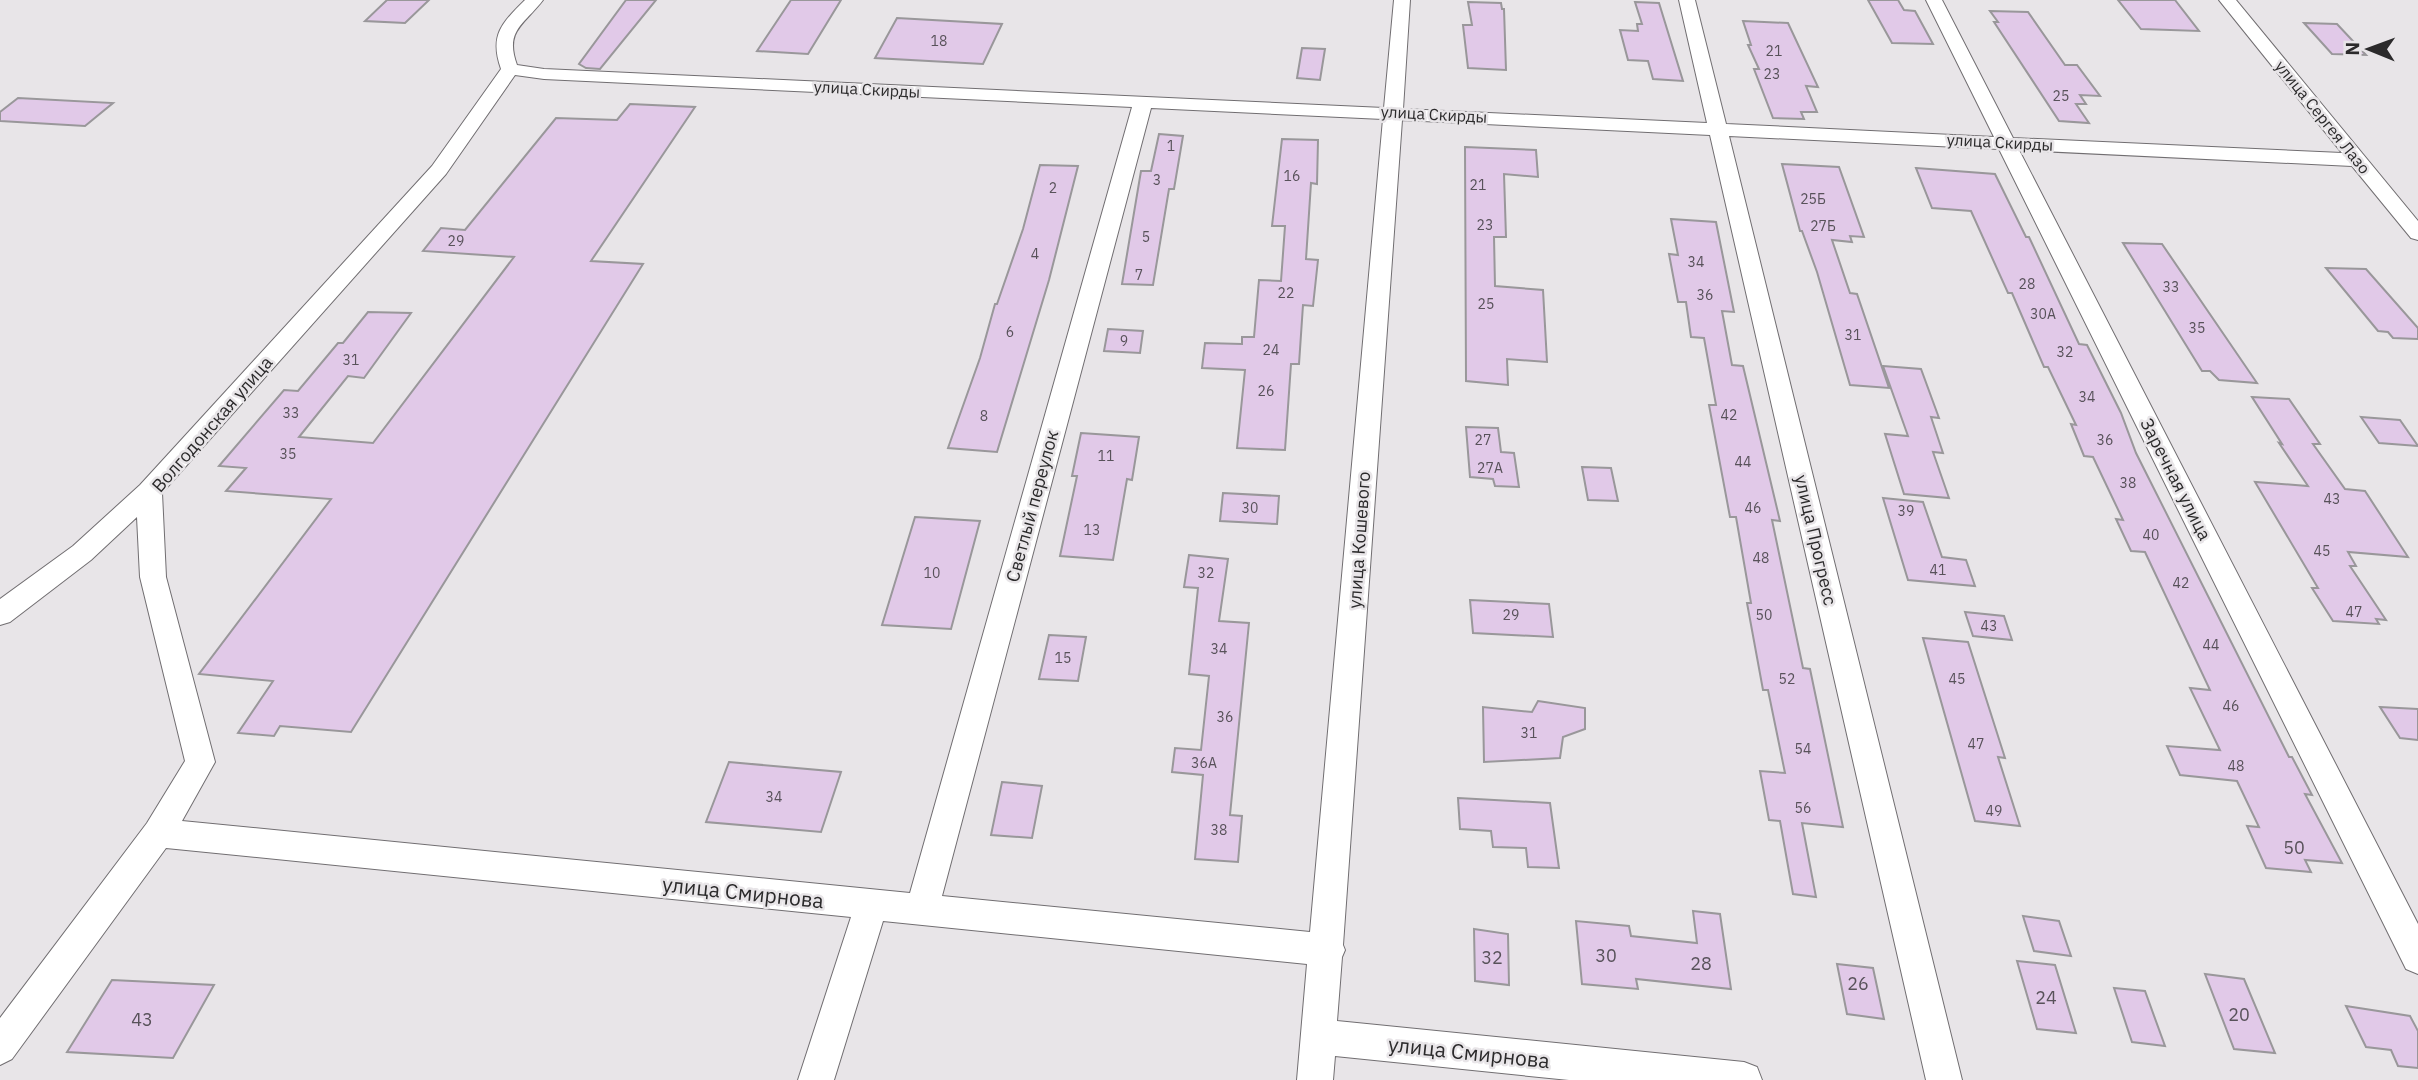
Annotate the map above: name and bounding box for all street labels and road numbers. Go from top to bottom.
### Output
street label: улица Сергея Лазо [2271,56,2375,178]
street label: улица Скирды [813,76,921,102]
street label: улица Скирды [1380,101,1488,127]
street label: улица Скирды [1946,129,2054,155]
street label: Волгодонская улица [147,351,278,497]
street label: Заречная улица [2135,414,2217,544]
street label: Светлый переулок [1001,427,1063,584]
street label: улица Кошевого [1343,471,1375,609]
street label: улица Прогресс [1790,472,1842,608]
street label: улица Смирнова [661,870,825,914]
street label: улица Смирнова [1387,1030,1551,1074]

